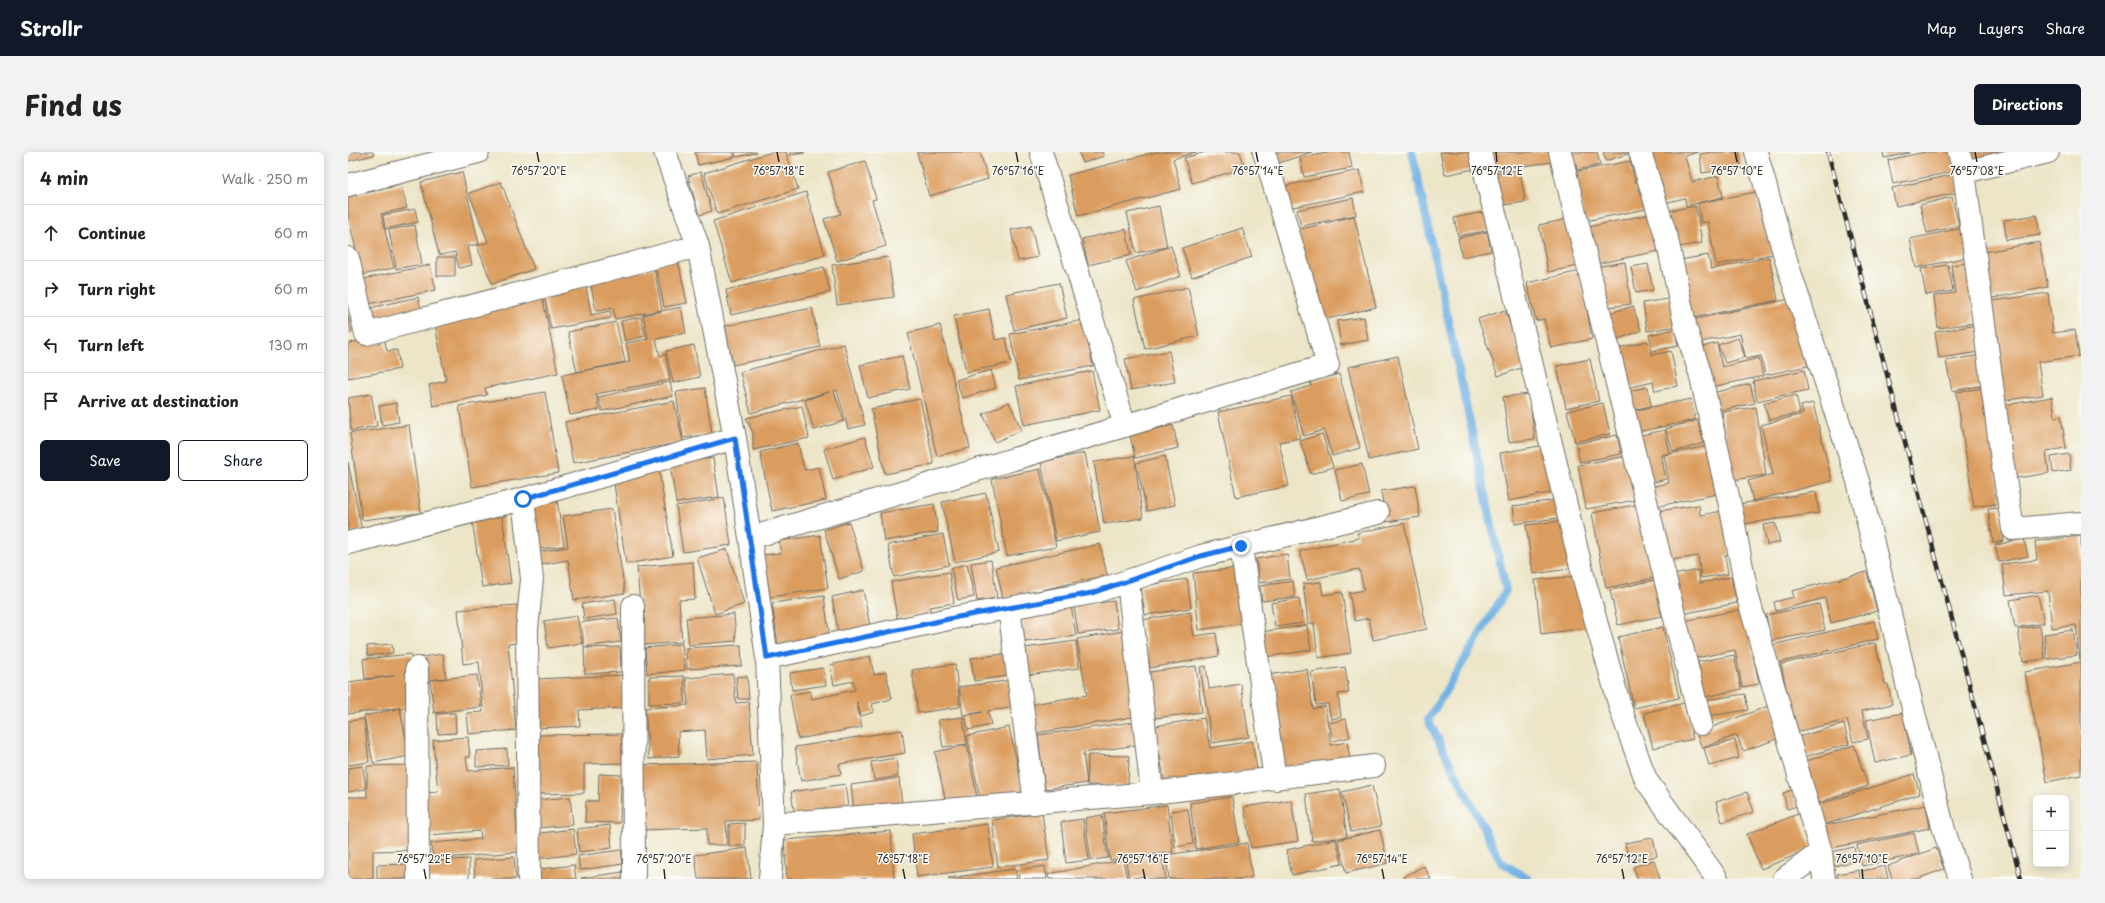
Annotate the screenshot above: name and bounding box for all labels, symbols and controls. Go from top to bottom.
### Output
text: Strollr [20,14,83,42]
text: Map [1927,18,1957,39]
text: Layers [1979,18,2024,39]
text: Share [2046,18,2085,39]
text: Find us [24,83,122,126]
button: Directions [1974,84,2081,125]
text: 76°57'20"E [512,163,566,178]
text: 76°57'18"E [753,163,805,178]
text: 76°57'16"E [992,163,1044,178]
text: 76°57'14"E [1232,163,1284,178]
text: 76°57'12"E [1471,163,1523,178]
text: 76°57'10"E [1711,163,1763,178]
text: 76°57'08"E [1950,163,2004,178]
text: 4 min [40,165,88,191]
text: Walk · 250 m [222,169,308,188]
text: Continue [78,221,146,244]
icon: ahead [40,222,62,244]
text: 60 m [274,223,308,242]
text: Turn right [78,277,155,300]
icon: right [40,278,62,300]
text: 60 m [274,279,308,298]
text: Turn left [78,333,144,356]
icon: left [40,334,62,356]
text: 130 m [269,335,308,354]
text: Arrive at destination [78,389,239,412]
icon: arrive [40,390,62,412]
button: Save [40,440,170,481]
button: Share [178,440,308,481]
route start [514,490,532,508]
route end [1232,537,1250,555]
map controls [2033,795,2069,867]
button: + [2033,795,2069,831]
button: − [2033,831,2069,867]
text: 76°57'22"E [397,851,451,866]
text: 76°57'20"E [637,851,691,866]
text: 76°57'18"E [877,851,929,866]
text: 76°57'16"E [1117,851,1169,866]
text: 76°57'14"E [1356,851,1408,866]
text: 76°57'12"E [1596,851,1648,866]
text: 76°57'10"E [1836,851,1888,866]

